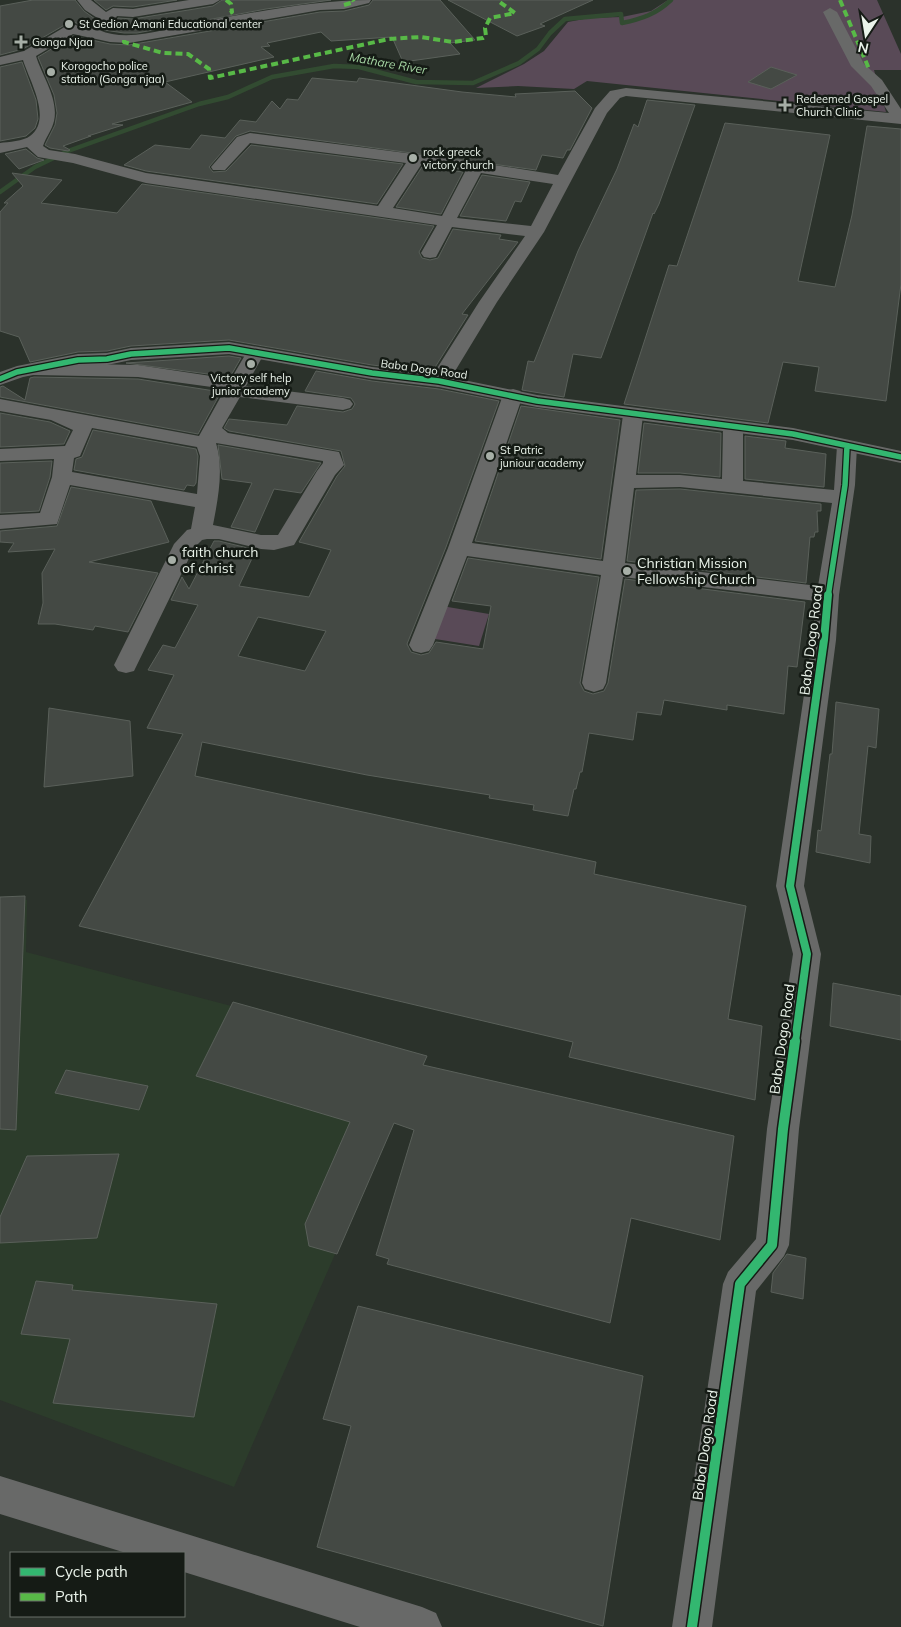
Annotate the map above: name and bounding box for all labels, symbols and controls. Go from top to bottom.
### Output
north arrow [841,10,891,60]
place label: St Gedion Amani Educational center [79,17,262,31]
marker: St Gedion Amani Educational center [63,18,75,30]
marker: Gonga Njaa [14,35,28,49]
place label: Gonga Njaa [32,35,93,49]
text: N [856,38,870,58]
water label: Mathare River [348,49,428,77]
place label: Korogocho police station (Gonga njaa) [61,59,165,86]
marker: Korogocho police station (Gonga njaa) [45,66,57,78]
place label: Redeemed Gospel Church Clinic [796,92,888,119]
marker: Redeemed Gospel Church Clinic [778,98,792,112]
place label: rock greeck victory church [423,145,494,172]
marker: rock greeck victory church [407,152,419,164]
street label: Baba Dogo Road [380,356,468,382]
marker: Victory self help junior academy [245,358,257,370]
place label: Victory self help junior academy [210,371,292,398]
place label: St Patric juniour academy [499,443,584,470]
marker: St Patric juniour academy [484,450,496,462]
place label: faith church of christ [182,543,259,577]
marker: faith church of christ [166,554,178,566]
place label: Christian Mission Fellowship Church [637,554,755,588]
marker: Christian Mission Fellowship Church [621,565,633,577]
street label: Baba Dogo Road [795,584,827,696]
street label: Baba Dogo Road [765,983,799,1095]
street label: Baba Dogo Road [688,1389,722,1501]
legend [10,1552,185,1617]
text: Cycle path [55,1562,128,1581]
text: Path [55,1587,87,1606]

